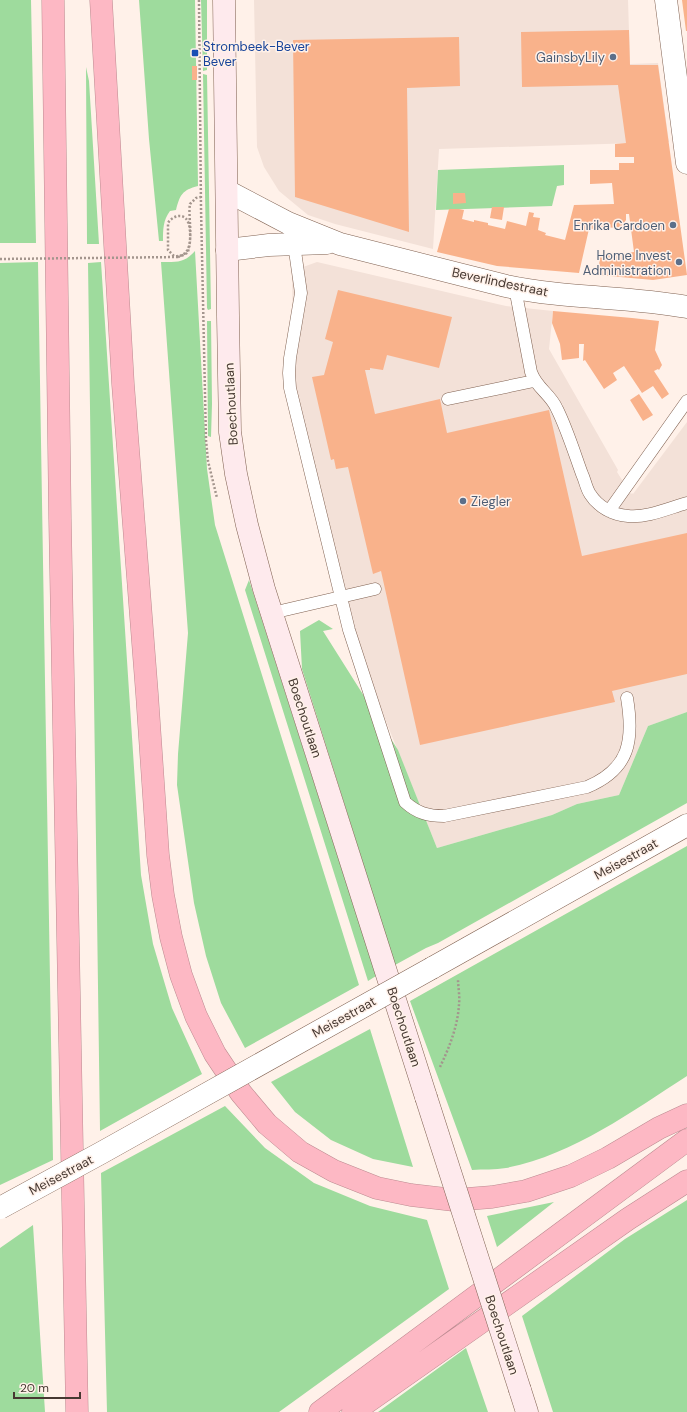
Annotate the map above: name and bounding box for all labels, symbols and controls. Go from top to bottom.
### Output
place label: Strombeek-Bever Bever [203,38,310,70]
marker: Strombeek-Bever Bever [190,48,200,58]
place label: GainsbyLily [536,49,605,66]
marker: GainsbyLily [608,52,618,62]
place label: Enrika Cardoen [574,217,665,234]
marker: Enrika Cardoen [668,220,678,230]
place label: Home Invest Administration [583,247,671,279]
marker: Home Invest Administration [674,257,684,267]
street label: Beverlindestraat [450,264,550,300]
street label: Boechoutlaan [220,362,242,446]
place label: Ziegler [471,493,511,510]
marker: Ziegler [458,496,468,506]
street label: Boechoutlaan [284,676,326,760]
street label: Meisestraat [591,834,661,884]
street label: Boechoutlaan [383,985,425,1069]
street label: Meisestraat [309,992,379,1042]
street label: Meisestraat [26,1151,96,1199]
street label: Boechoutlaan [481,1293,523,1377]
scale bar [14,1374,80,1400]
text: 20 m [20,1380,49,1396]

